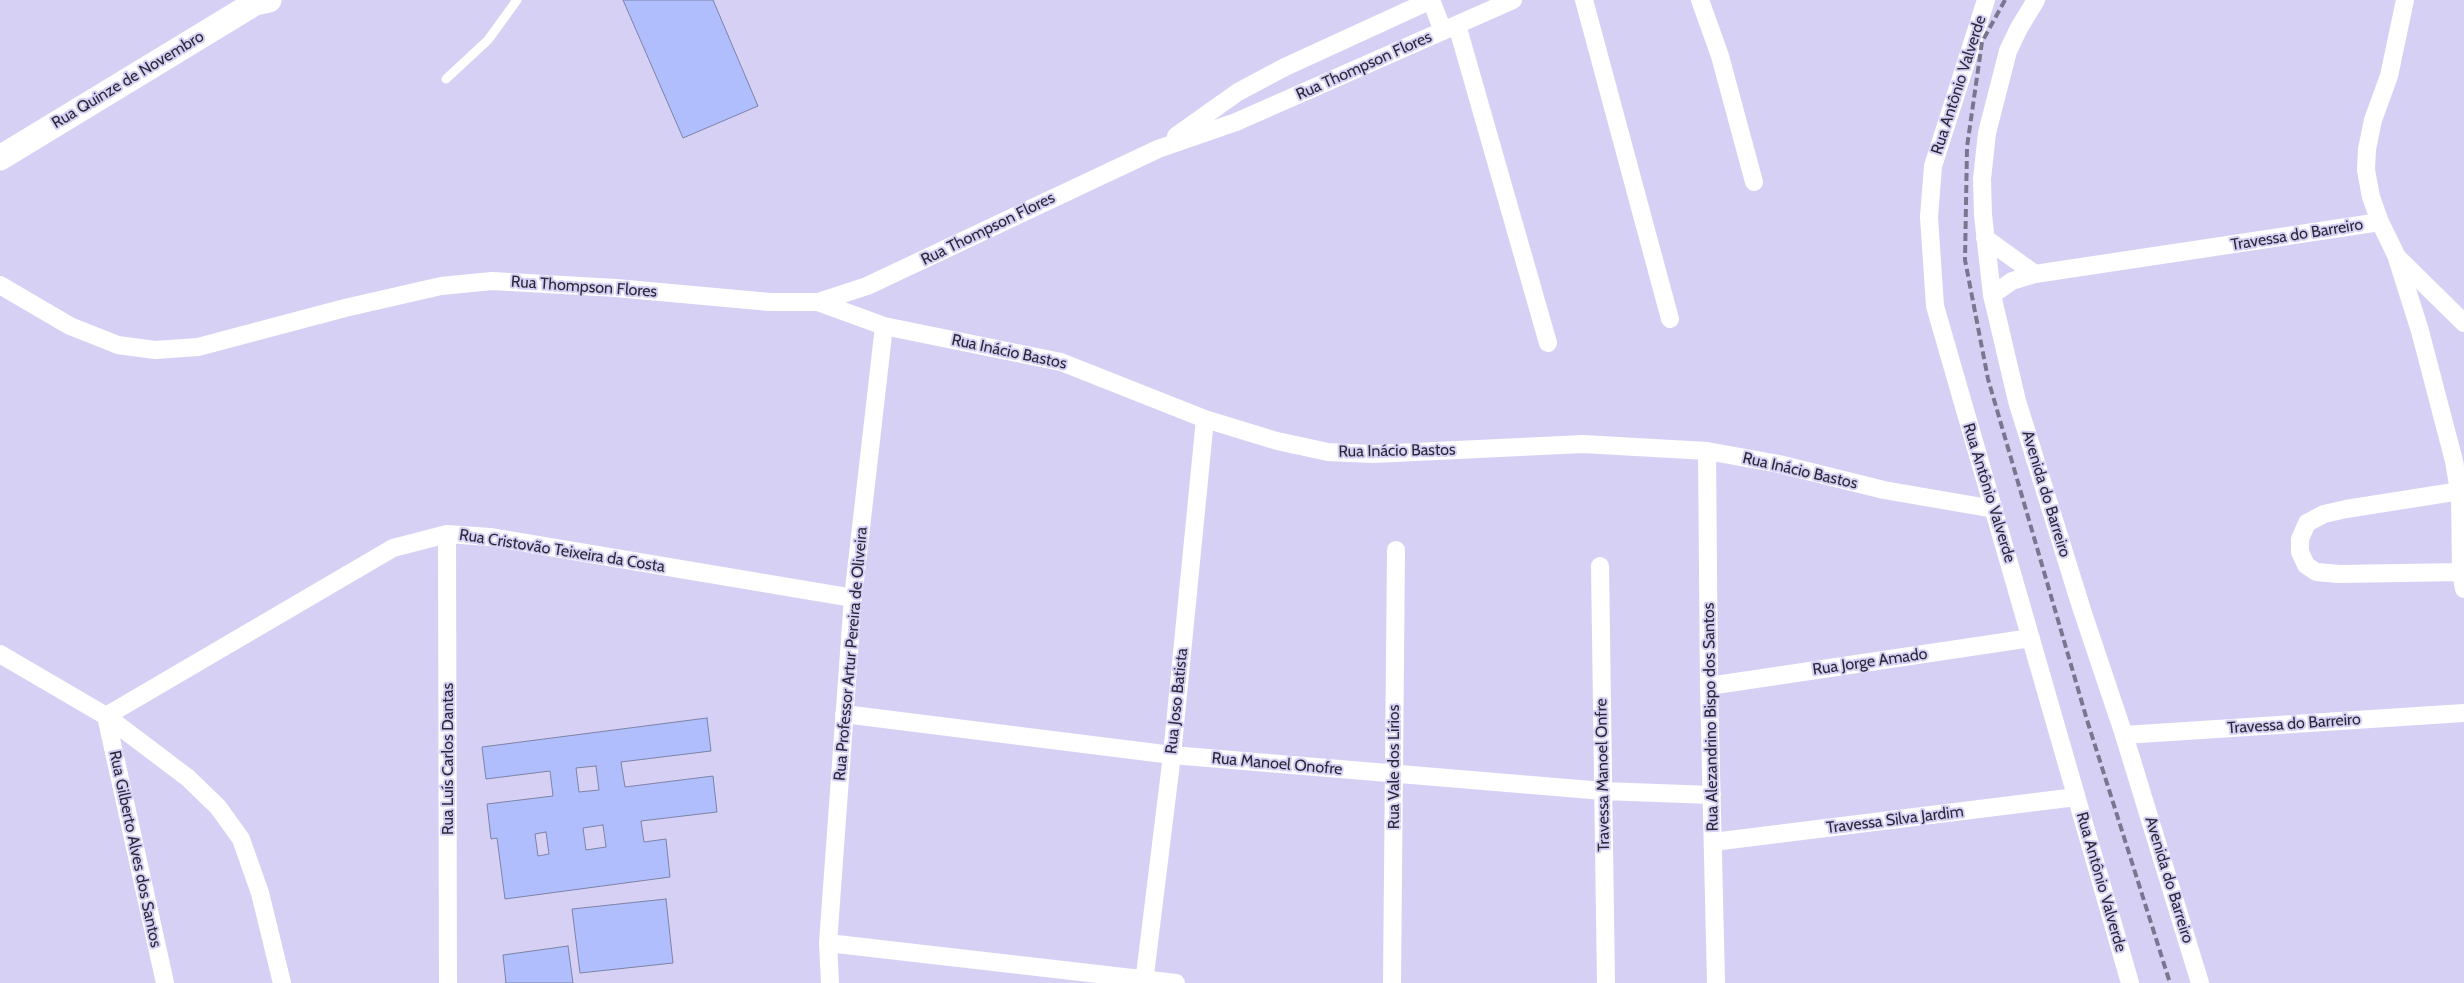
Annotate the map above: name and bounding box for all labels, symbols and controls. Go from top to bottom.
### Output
street label: Rua Antônio Valverde [1927,13,1991,157]
street label: Rua Quinze de Novembro [48,27,208,133]
street label: Rua Thompson Flores [1293,27,1435,105]
street label: Rua Thompson Flores [918,188,1058,270]
street label: Travessa do Barreiro [2230,215,2364,255]
street label: Rua Thompson Flores [510,272,658,302]
street label: Rua Inácio Bastos [950,330,1068,374]
street label: Rua Antônio Valverde [1959,421,2019,565]
street label: Avenida do Barreiro [2018,428,2074,560]
street label: Rua Inácio Bastos [1338,440,1456,462]
street label: Rua Inácio Bastos [1741,448,1859,494]
street label: Rua Cristovão Teixeira da Costa [458,525,666,577]
street label: Rua Professor Artur Pereira de Oliveira [830,526,872,782]
street label: Rua Alezandrino Bispo dos Santos [1699,602,1723,832]
street label: Rua Jorge Amado [1811,644,1929,680]
street label: Rua Joso Batista [1162,647,1192,755]
street label: Rua Luís Carlos Dantas [438,683,458,835]
street label: Travessa Manoel Onfre [1592,698,1614,852]
street label: Rua Vale dos Lírios [1384,705,1404,829]
street label: Travessa do Barreiro [2227,710,2361,738]
street label: Rua Gilberto Alves dos Santos [105,749,165,949]
street label: Rua Manoel Onofre [1211,749,1343,779]
street label: Travessa Silva Jardim [1825,802,1965,838]
street label: Rua Antônio Valverde [2072,810,2130,954]
street label: Avenida do Barreiro [2141,814,2197,946]

